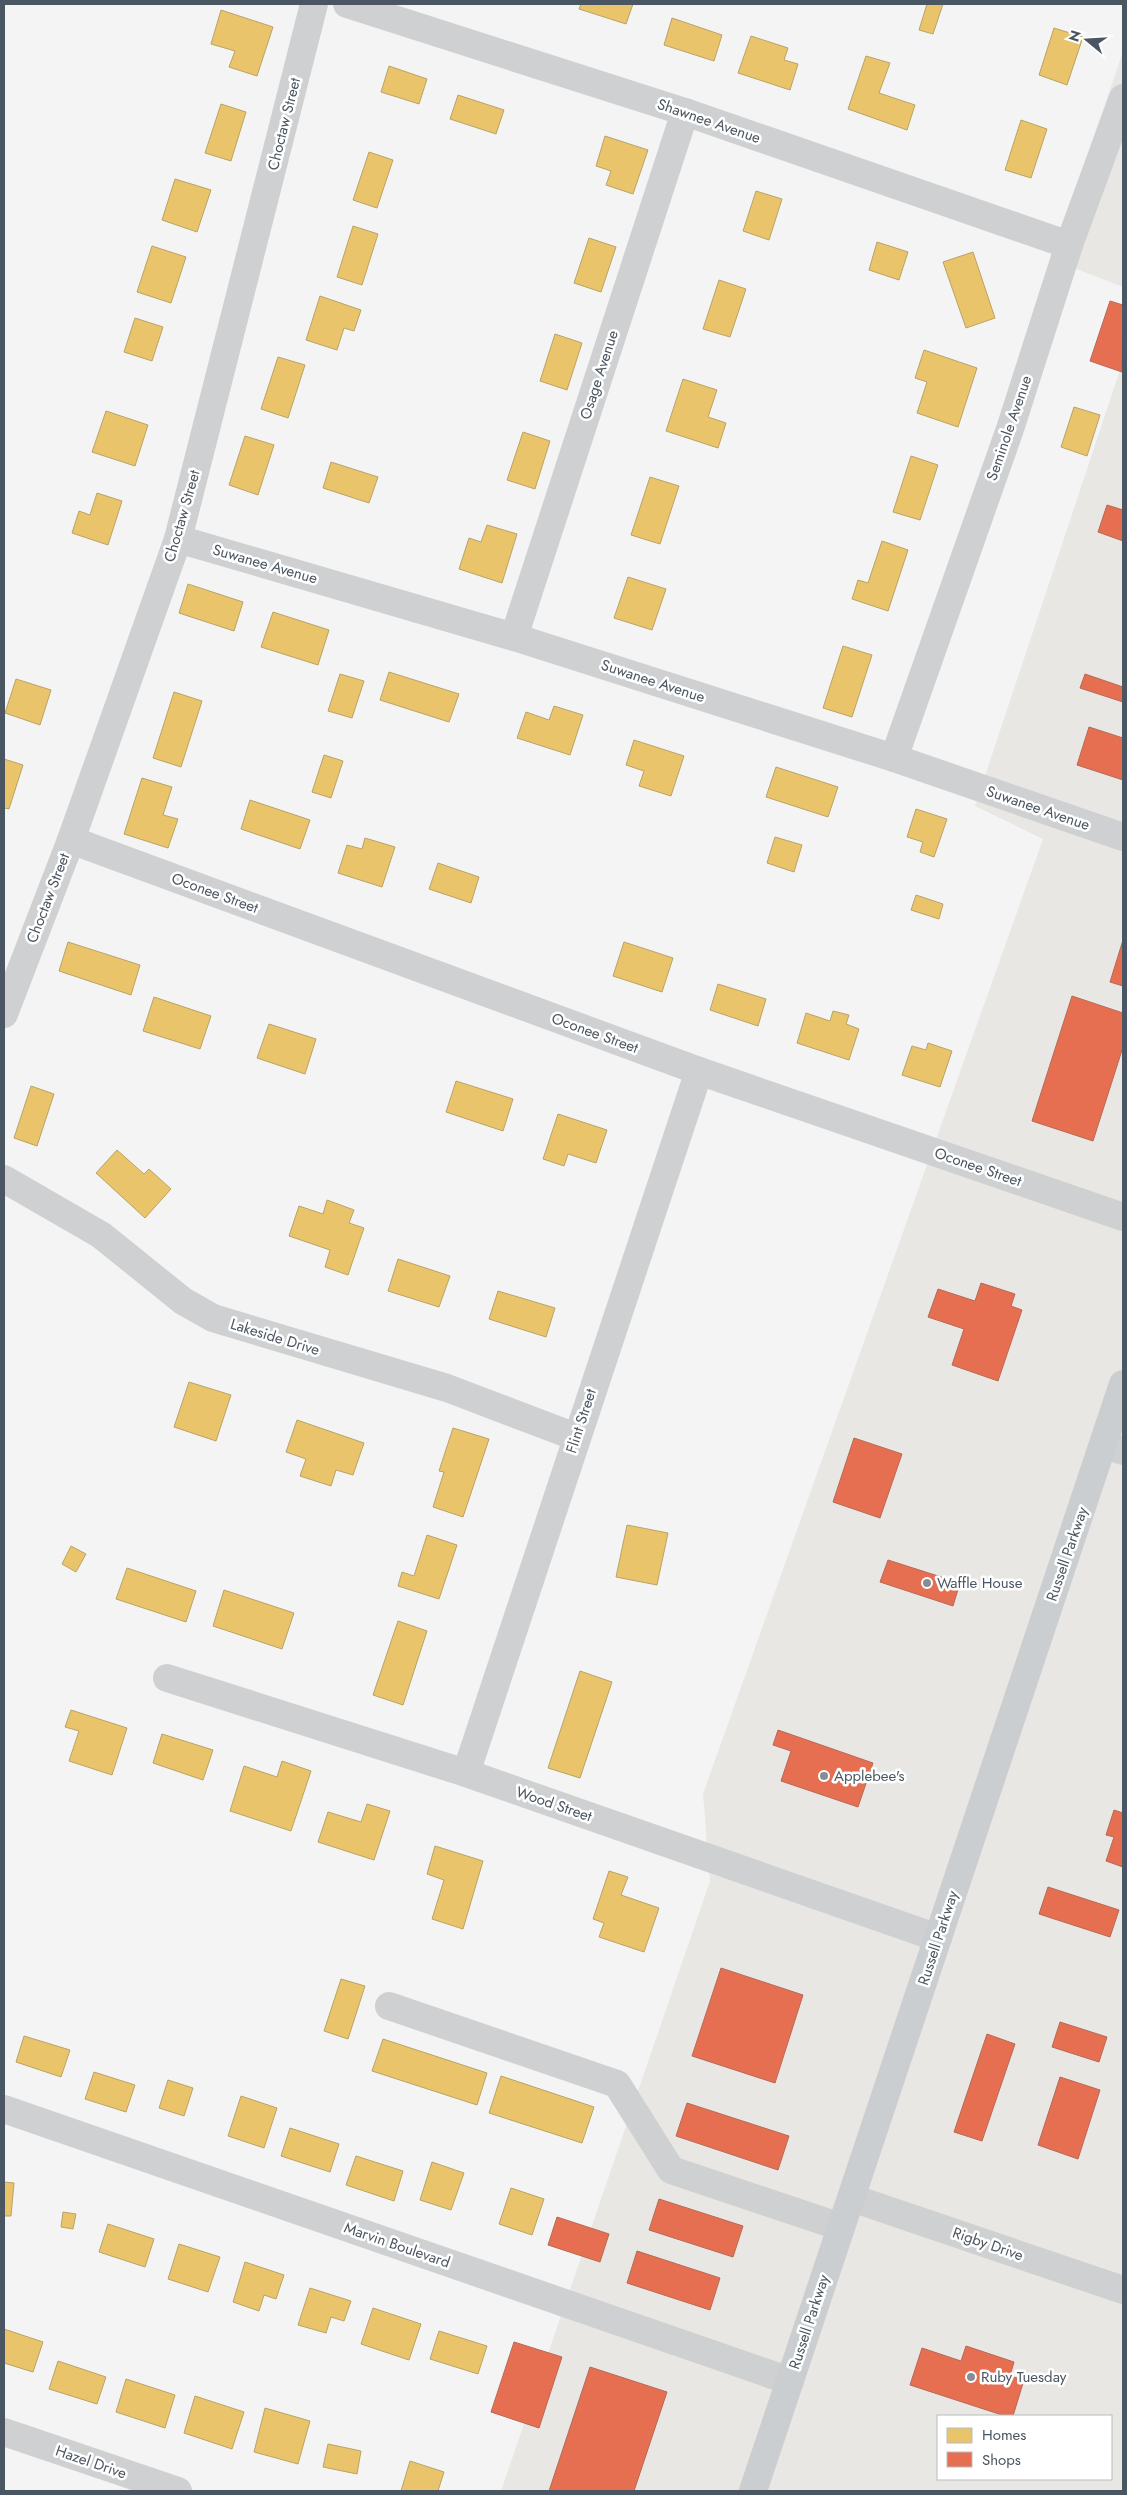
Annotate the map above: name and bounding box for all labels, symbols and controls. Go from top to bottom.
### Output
north arrow [1062,15,1112,65]
text: N [1063,28,1086,44]
street label: Choctaw Street [262,75,306,173]
street label: Shawnee Avenue [654,93,764,149]
street label: Osage Avenue [574,327,624,422]
street label: Seminole Avenue [981,372,1037,484]
street label: Choctaw Street [158,467,206,565]
street label: Suwanee Avenue [210,539,320,590]
street label: Suwanee Avenue [598,654,708,708]
street label: Suwanee Avenue [983,780,1093,836]
street label: Choctaw Street [21,849,75,946]
street label: Oconee Street [169,867,262,919]
street label: Oconee Street [549,1007,642,1059]
street label: Oconee Street [931,1142,1025,1192]
street label: Lakeside Drive [228,1313,323,1361]
street label: Flint Street [560,1386,602,1456]
street label: Russell Parkway [1041,1504,1094,1604]
place label: Waffle House [937,1572,1023,1594]
marker: Waffle House [921,1577,933,1589]
place label: Applebee's [834,1765,905,1787]
marker: Applebee's [818,1770,830,1782]
street label: Wood Street [513,1781,595,1827]
street label: Russell Parkway [912,1887,964,1988]
street label: Marvin Boulevard [341,2217,453,2273]
street label: Rigby Drive [950,2222,1027,2266]
street label: Russell Parkway [783,2271,835,2372]
place label: Ruby Tuesday [981,2366,1067,2388]
marker: Ruby Tuesday [965,2371,977,2383]
legend [937,2415,1112,2480]
text: Homes [982,2424,1026,2446]
street label: Hazel Drive [53,2440,130,2484]
text: Shops [982,2449,1021,2471]

